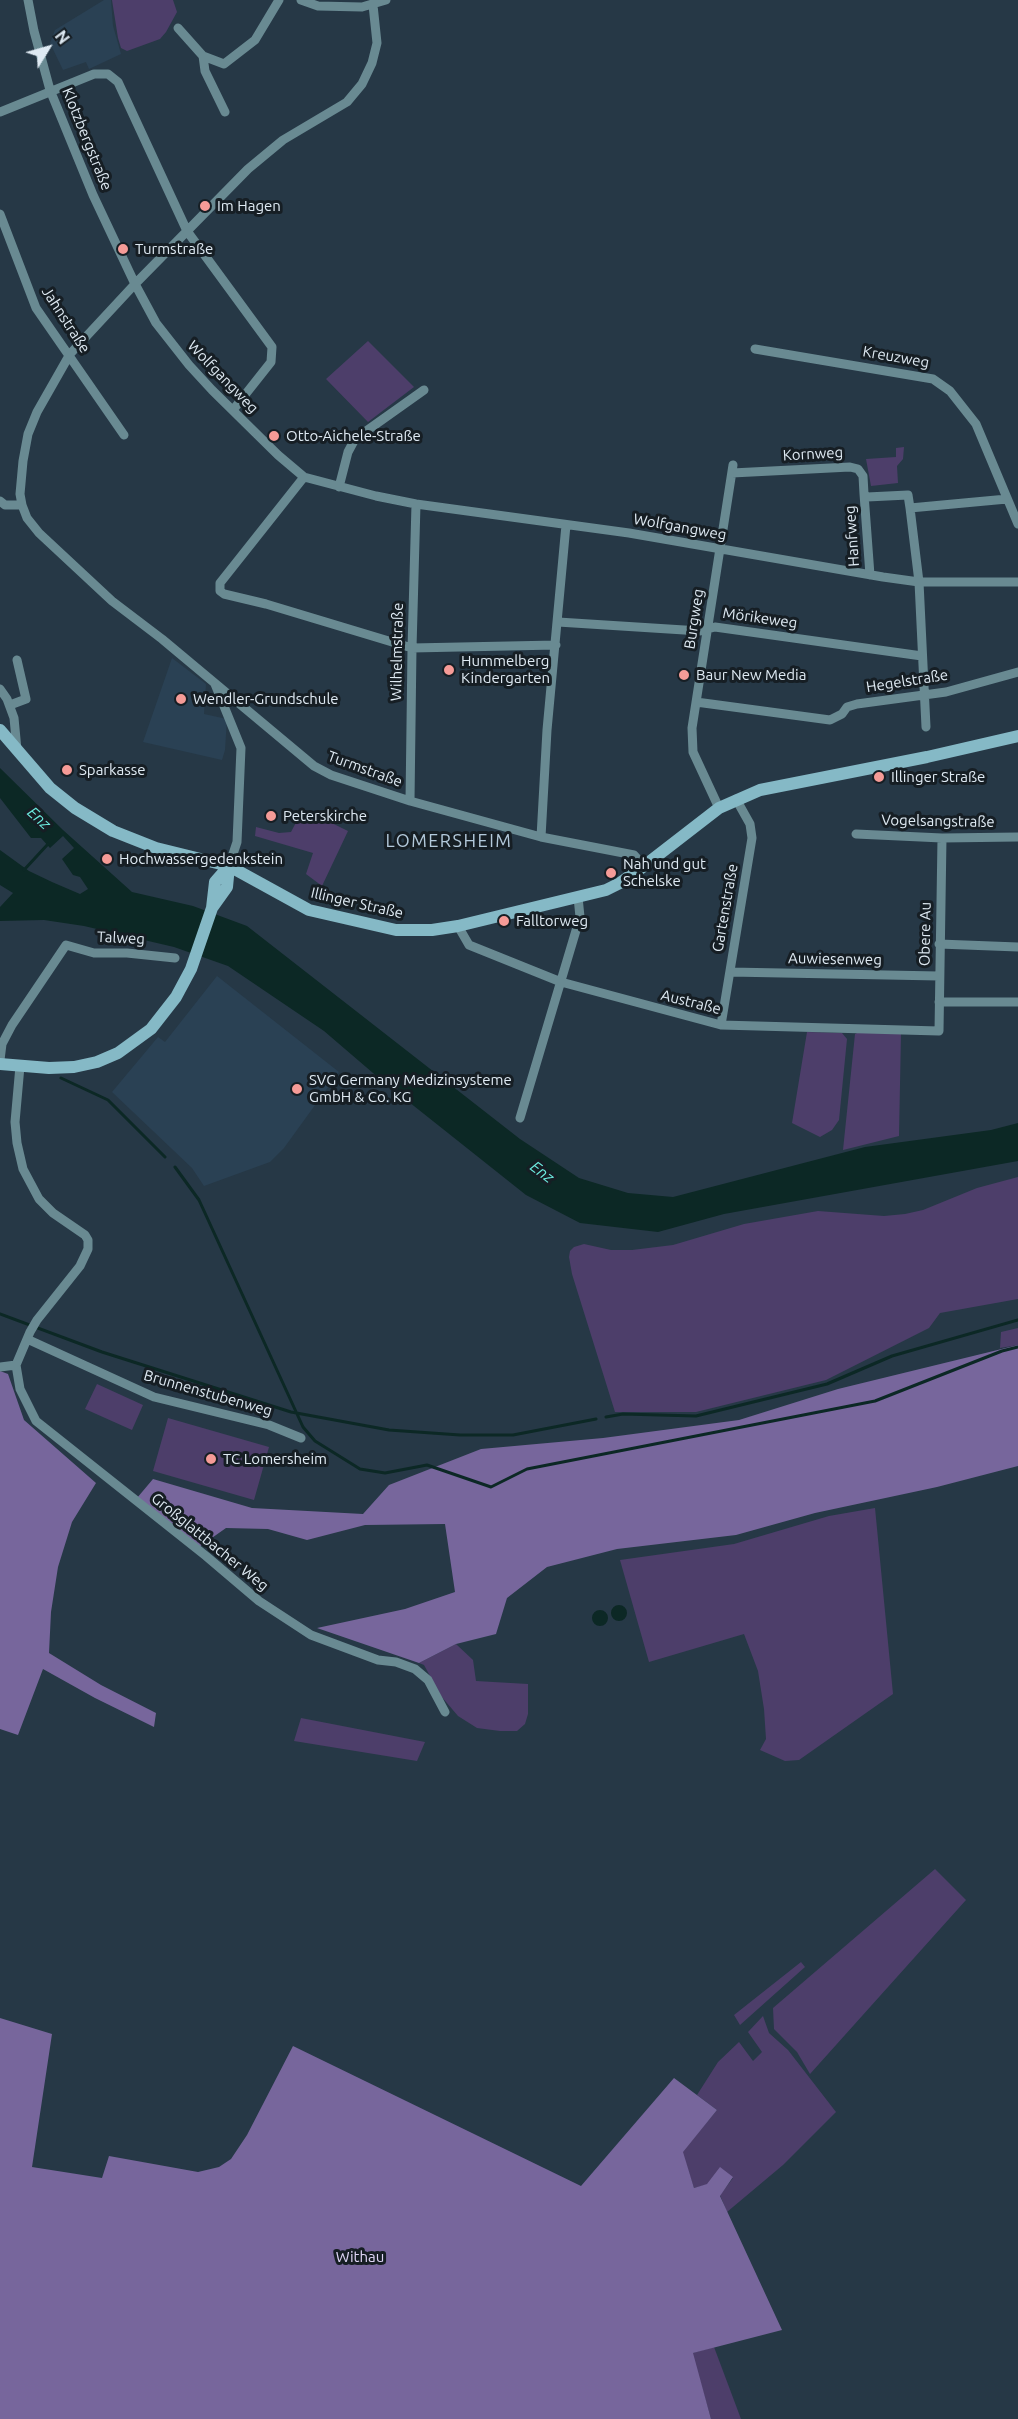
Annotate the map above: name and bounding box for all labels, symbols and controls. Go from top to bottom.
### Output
north arrow [18,18,78,78]
text: N [52,27,73,47]
street label: Klotzbergstraße [58,85,116,193]
place label: Im Hagen [217,197,281,215]
marker: Im Hagen [198,199,212,213]
place label: Turmstraße [135,240,213,258]
marker: Turmstraße [116,242,130,256]
street label: Jahnstraße [38,284,94,356]
street label: Wolfgangweg [184,337,262,417]
street label: Kreuzweg [861,342,931,372]
place label: Otto-Aichele-Straße [286,427,421,445]
marker: Otto-Aichele-Straße [267,429,281,443]
street label: Kornweg [782,443,844,465]
street label: Hanfweg [841,505,863,567]
street label: Wolfgangweg [632,510,728,544]
street label: Burgweg [680,588,708,650]
street label: Wilhelmstraße [387,603,407,701]
street label: Mörikeweg [721,604,799,632]
place label: Hummelberg Kindergarten [461,652,550,687]
marker: Hummelberg Kindergarten [442,663,456,677]
place label: Baur New Media [696,666,806,684]
street label: Hegelstraße [865,666,949,696]
marker: Baur New Media [677,668,691,682]
place label: Wendler-Grundschule [193,690,339,708]
marker: Wendler-Grundschule [174,692,188,706]
street label: Turmstraße [325,747,405,791]
place label: Sparkasse [79,761,146,779]
marker: Sparkasse [60,763,74,777]
place label: Illinger Straße [891,768,985,786]
marker: Illinger Straße [872,770,886,784]
water label: Enz [23,803,55,833]
place label: Peterskirche [283,807,367,825]
marker: Peterskirche [264,809,278,823]
street label: Vogelsangstraße [881,811,995,831]
district label: LOMERSHEIM [386,830,512,852]
place label: Hochwassergedenkstein [119,850,283,868]
marker: Hochwassergedenkstein [100,852,114,866]
place label: Nah und gut Schelske [623,855,706,890]
street label: Gartenstraße [708,863,742,953]
marker: Nah und gut Schelske [604,866,618,880]
street label: Illinger Straße [309,884,405,922]
street label: Obere Au [915,902,935,966]
place label: Falltorweg [516,912,588,930]
marker: Falltorweg [497,914,511,928]
street label: Talweg [97,928,145,948]
street label: Auwiesenweg [788,949,882,969]
street label: Austraße [659,986,723,1018]
place label: SVG Germany Medizinsysteme GmbH & Co. KG [309,1071,512,1106]
marker: SVG Germany Medizinsysteme GmbH & Co. KG [290,1082,304,1096]
water label: Enz [526,1157,558,1187]
street label: Brunnenstubenweg [142,1366,274,1420]
place label: TC Lomersheim [223,1450,327,1468]
marker: TC Lomersheim [204,1452,218,1466]
street label: Großglattbacher Weg [148,1489,272,1595]
park label: Withau [336,2248,384,2266]

